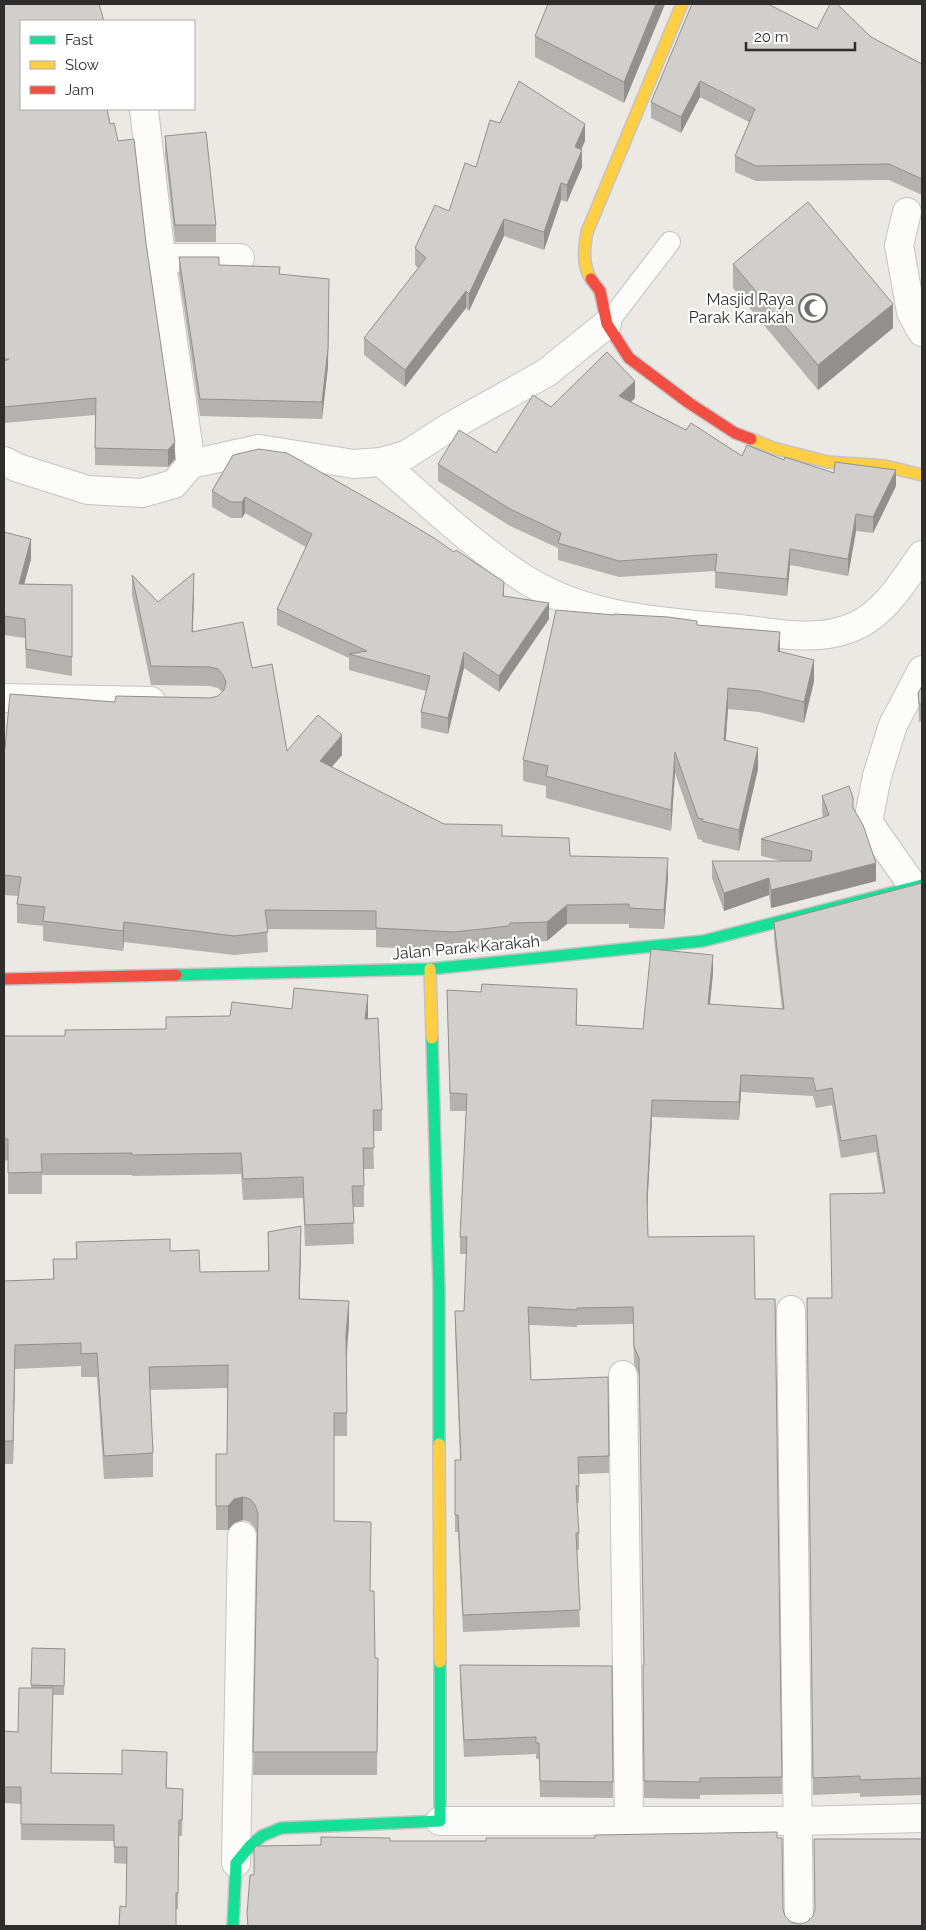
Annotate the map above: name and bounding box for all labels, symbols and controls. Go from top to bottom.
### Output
legend [20,20,195,110]
scale bar [746,20,855,52]
text: 20 m [754,28,789,46]
text: Fast [65,31,93,49]
text: Slow [65,56,99,74]
text: Jam [65,81,94,99]
place label: Masjid Raya Parak Karakah [689,290,794,327]
mosque icon: Masjid Raya Parak Karakah [798,293,828,323]
street label: Jalan Parak Karakah [391,932,541,963]

